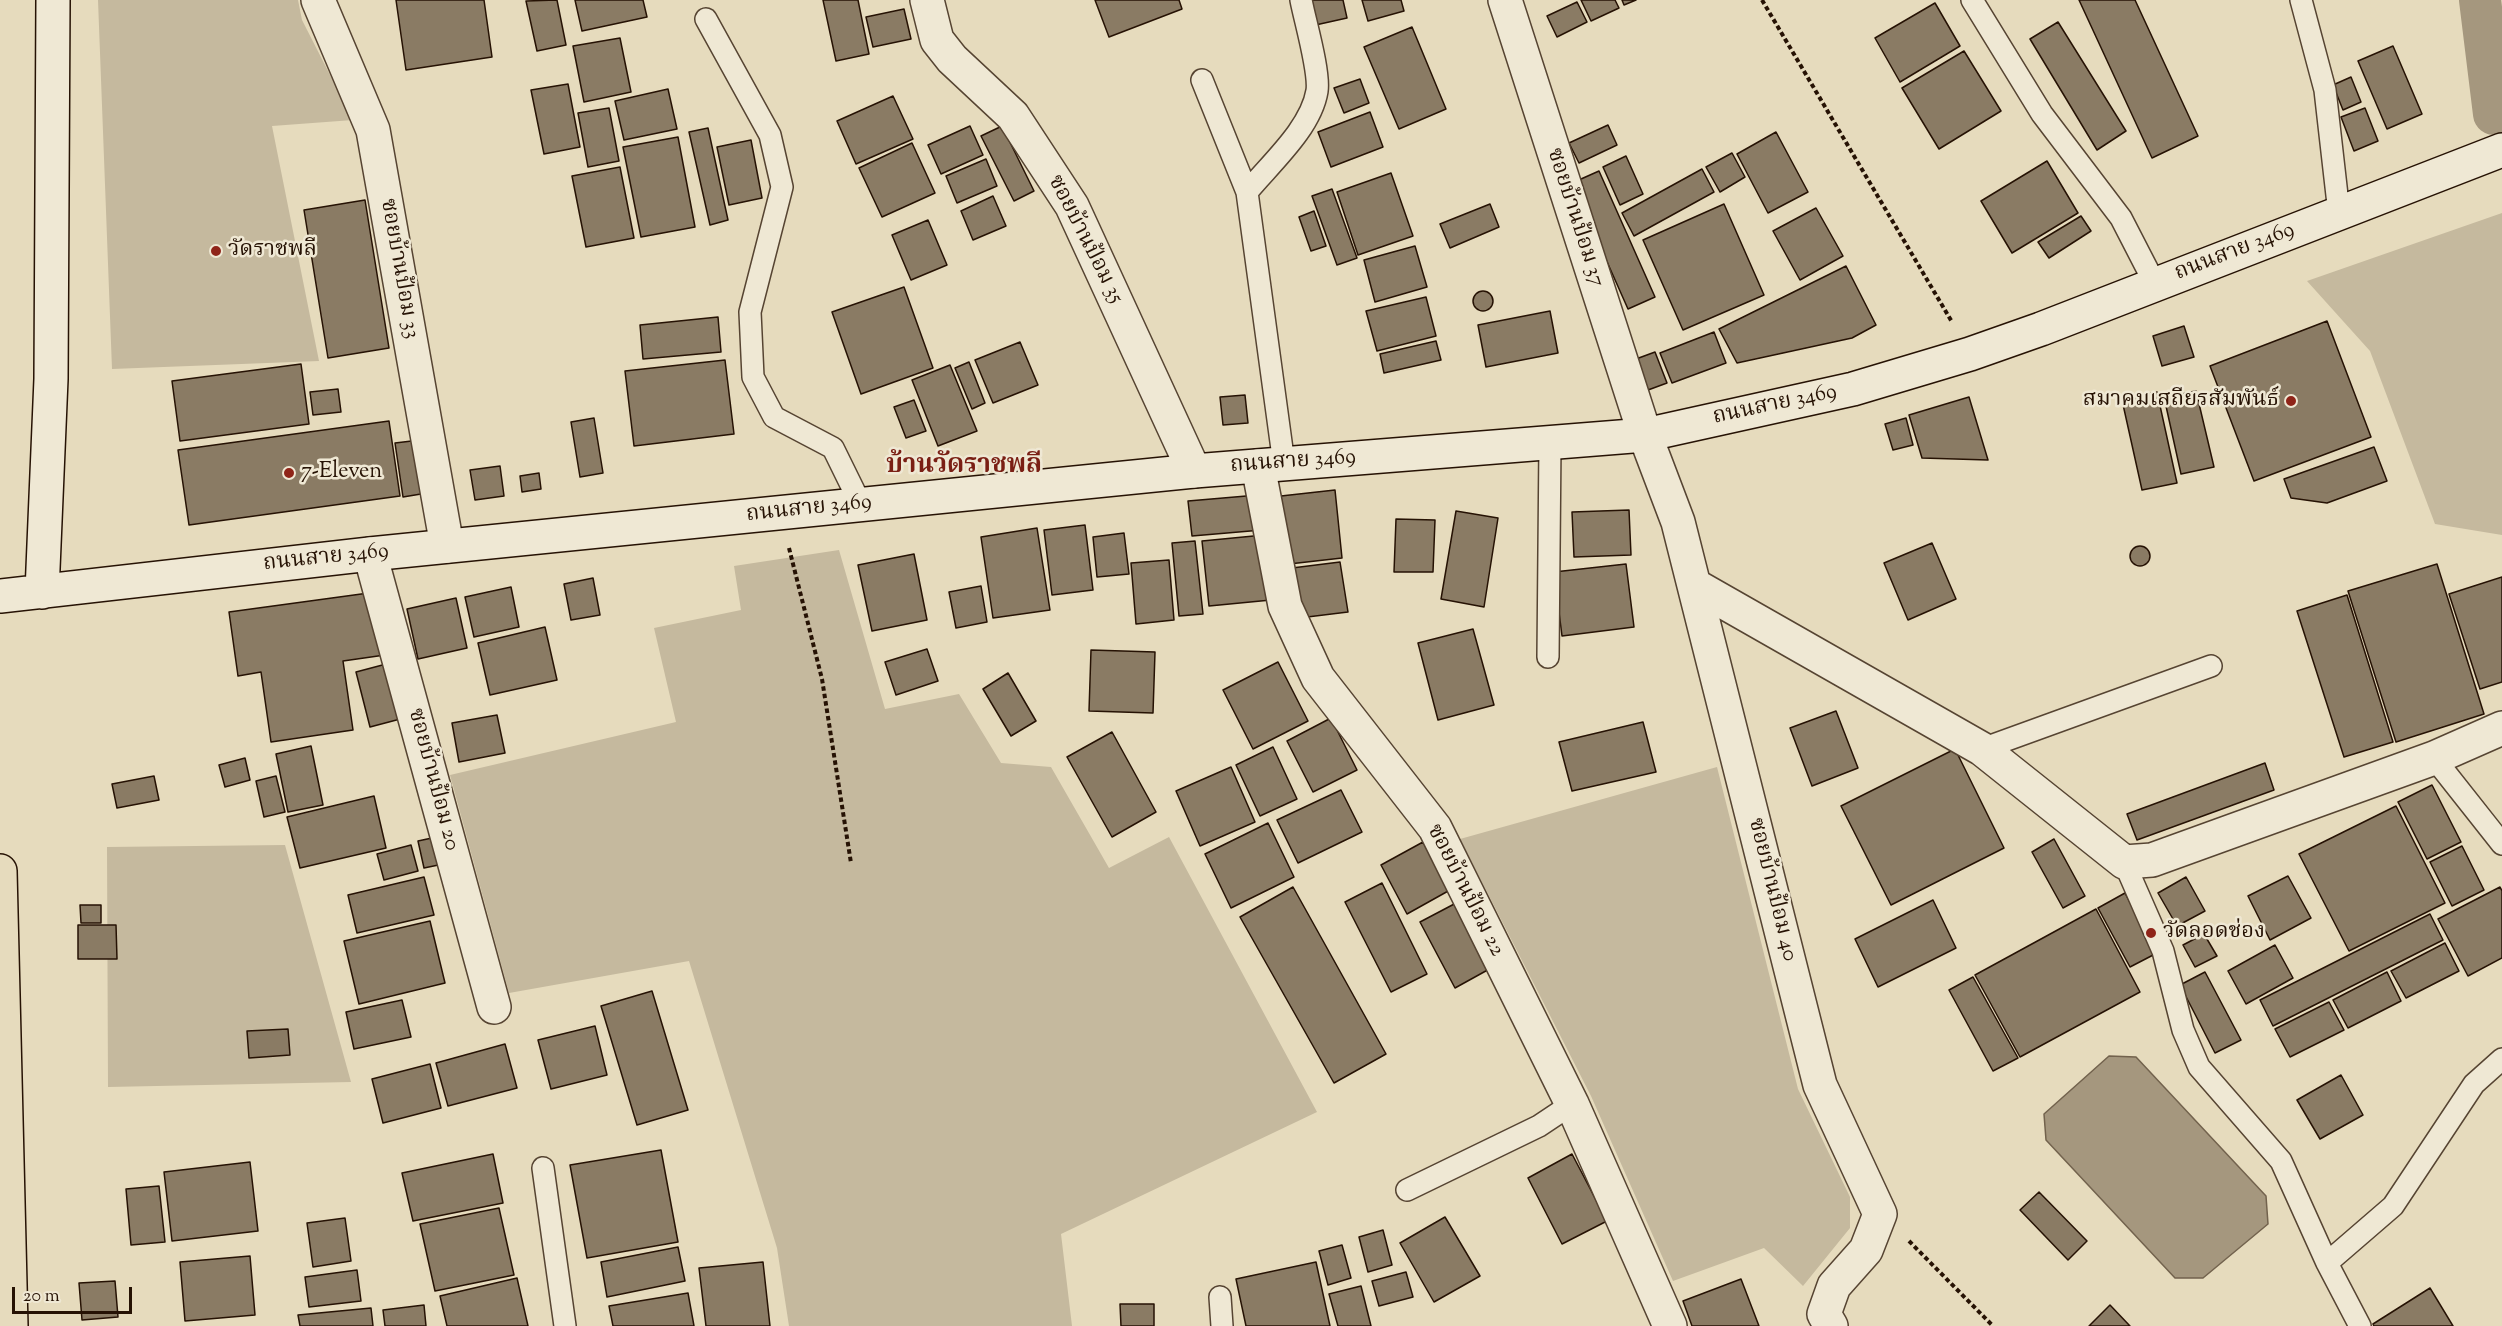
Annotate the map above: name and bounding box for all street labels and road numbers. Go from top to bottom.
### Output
street label: ซอยบ้านป้อม 37 [1539,145,1609,291]
street label: ซอยบ้านป้อม 35 [1040,171,1128,309]
street label: ซอยบ้านป้อม 33 [373,197,423,341]
street label: ถนนสาย 3469 [2171,218,2299,288]
street label: ถนนสาย 3469 [1711,380,1839,432]
street label: ถนนสาย 3469 [1229,445,1357,481]
street label: ถนนสาย 3469 [745,490,873,530]
street label: ถนนสาย 3469 [262,539,390,579]
street label: ซอยบ้านป้อม 20 [400,706,464,854]
street label: ซอยบ้านป้อม 40 [1740,816,1802,964]
street label: ซอยบ้านป้อม 22 [1419,820,1509,962]

